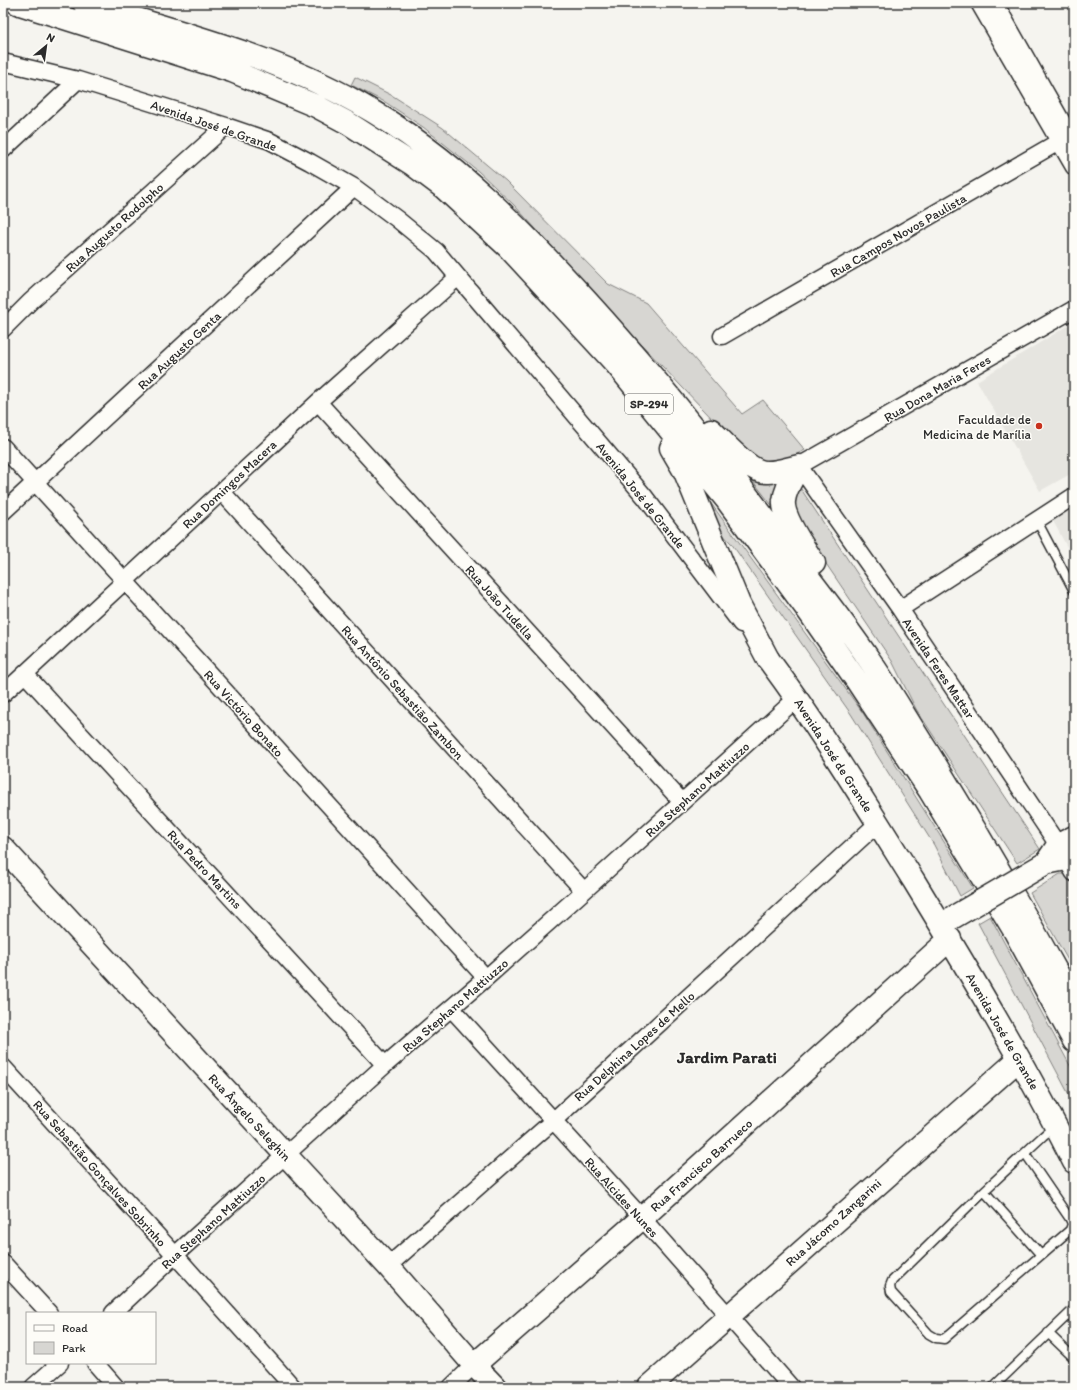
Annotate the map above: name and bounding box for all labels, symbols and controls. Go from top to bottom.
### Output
north arrow [26,26,66,66]
text: N [44,30,57,45]
street label: Avenida José de Grande [149,97,279,154]
street label: Rua Augusto Rodolpho [62,179,167,275]
street label: Rua Campos Novos Paulista [828,190,969,281]
street label: Rua Augusto Genta [135,308,224,393]
street label: Rua Dona Maria Feres [881,352,993,425]
road number: SP-294 [625,394,673,414]
place label: Faculdade de Medicina de Marília [923,412,1032,442]
marker: Faculdade de Medicina de Marília [1034,421,1044,431]
street label: Rua Domingos Macera [179,437,280,532]
street label: Avenida José de Grande [593,439,688,552]
street label: Rua João Tudella [462,562,537,643]
street label: Avenida Feres Mattar [899,615,978,722]
street label: Rua Antônio Sebastião Zambon [338,622,467,763]
street label: Rua Victório Bonato [201,667,287,760]
street label: Avenida José de Grande [791,696,876,815]
street label: Rua Stephano Mattiuzzo [642,738,753,840]
street label: Rua Pedro Martins [164,827,245,912]
street label: Rua Stephano Mattiuzzo [399,955,511,1055]
street label: Avenida José de Grande [963,970,1042,1092]
street label: Rua Delphina Lopes de Mello [571,988,698,1105]
district label: Jardim Parati [676,1047,777,1067]
street label: Rua Ângelo Seleghin [205,1071,294,1165]
street label: Rua Sebastião Gonçalves Sobrinho [30,1097,170,1250]
street label: Rua Francisco Barrueco [647,1115,756,1215]
street label: Rua Alcides Nunes [582,1154,662,1241]
street label: Rua Stephano Mattiuzzo [158,1170,269,1272]
street label: Rua Jácomo Zangarini [782,1176,884,1269]
legend [26,1312,156,1364]
text: Road [62,1321,88,1335]
text: Park [62,1341,86,1355]

